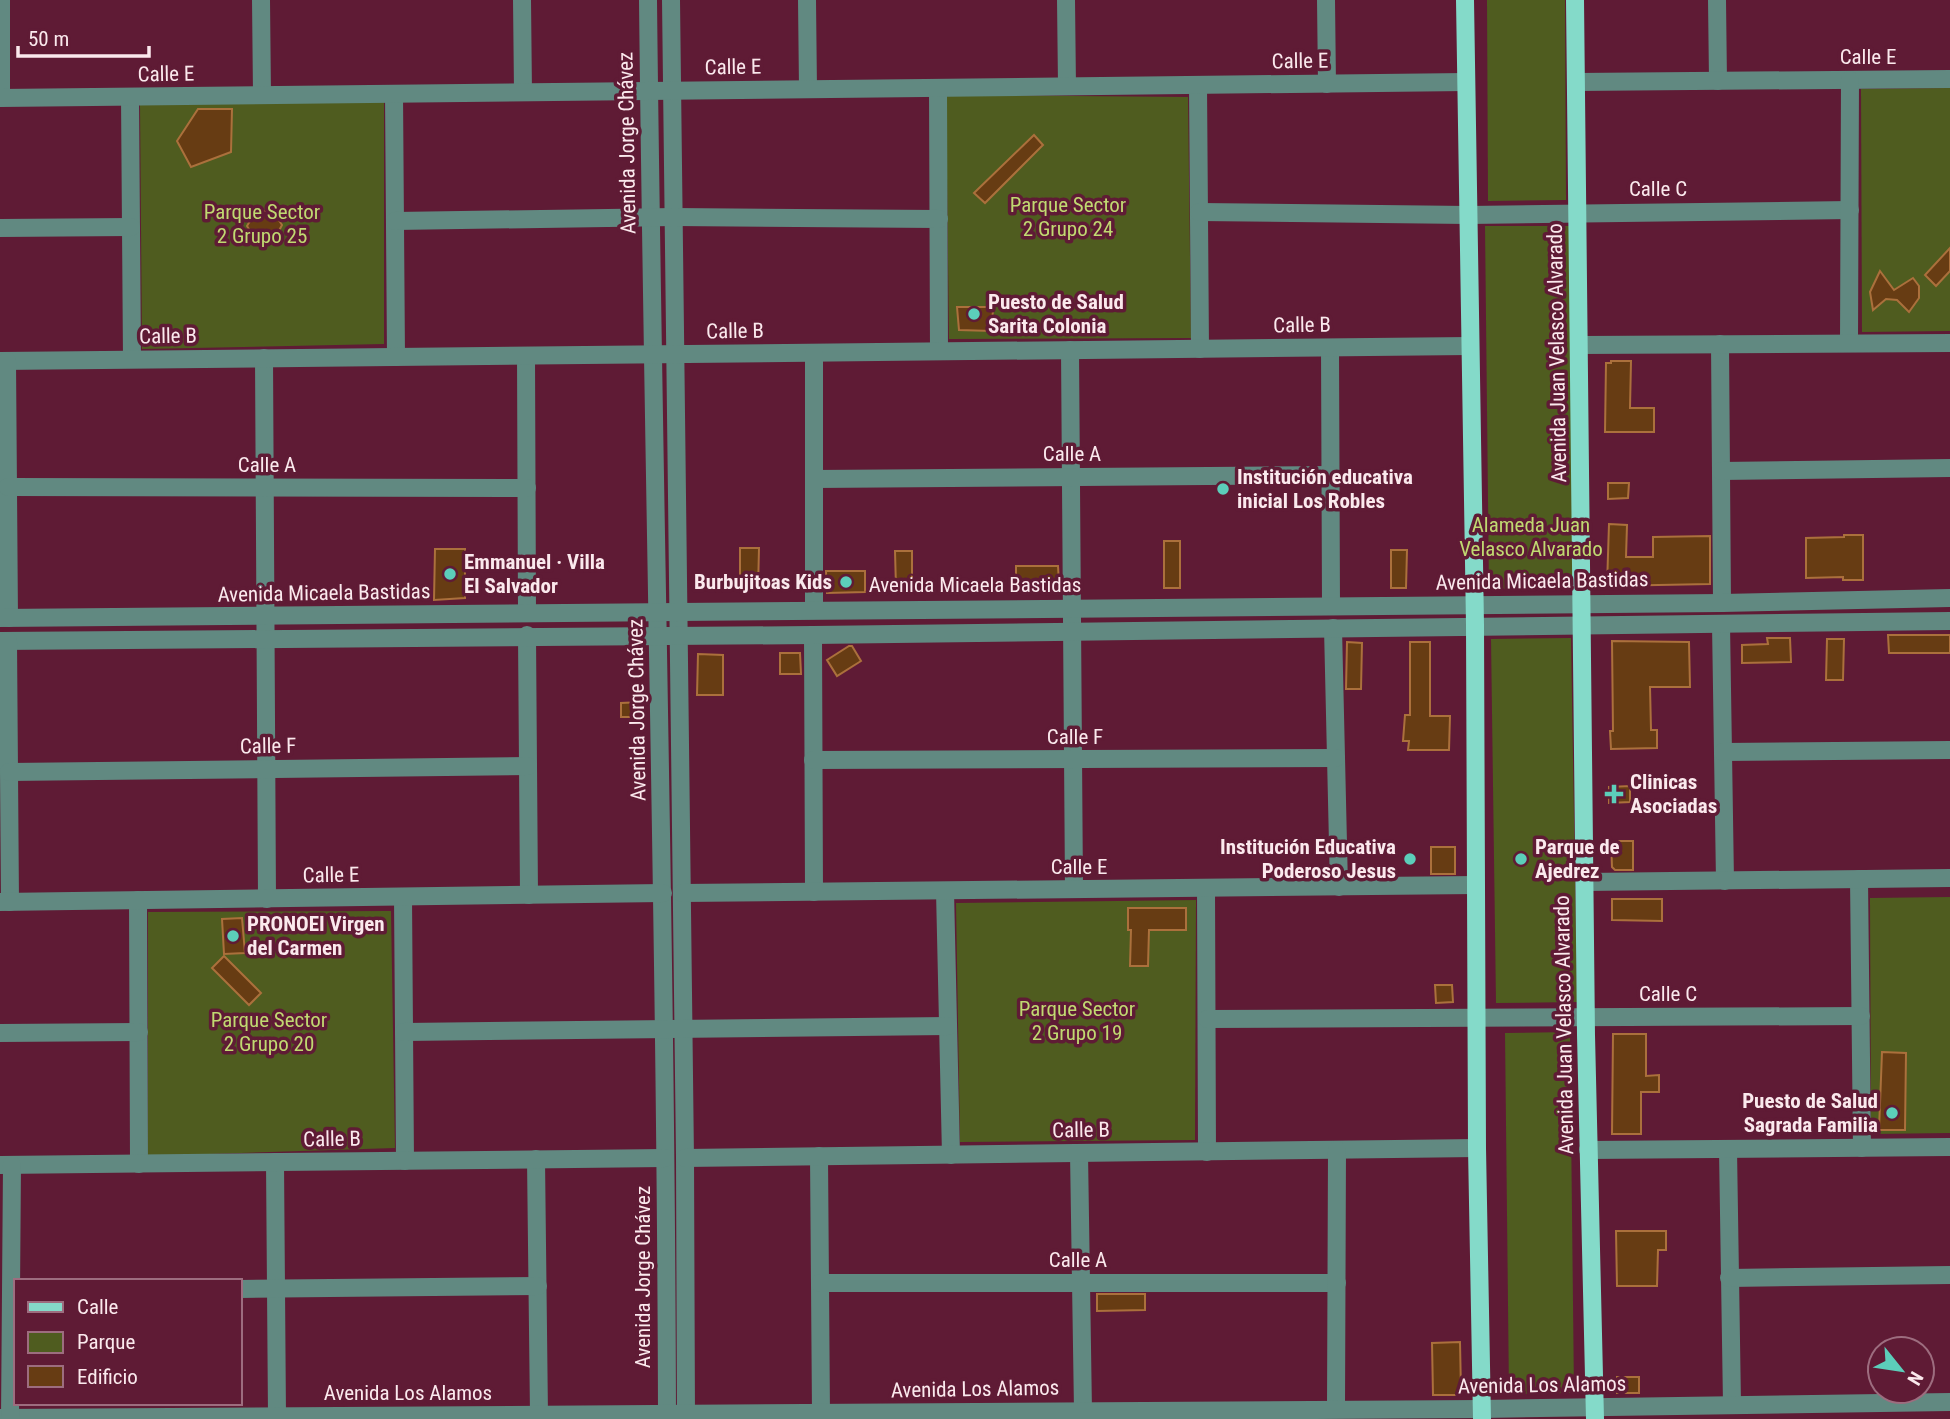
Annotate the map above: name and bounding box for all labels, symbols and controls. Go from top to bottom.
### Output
scale bar [18,14,149,58]
text: 50 m [28,27,69,51]
street label: Calle E [1840,45,1896,69]
street label: Calle E [1271,49,1329,73]
street label: Avenida Jorge Chávez [613,52,641,234]
street label: Calle E [704,55,762,79]
street label: Calle E [137,62,195,86]
street label: Calle C [1629,177,1687,201]
park label: Parque Sector 2 Grupo 24 [1010,193,1126,241]
park label: Parque Sector 2 Grupo 25 [204,200,320,248]
street label: Avenida Juan Velasco Alvarado [1543,223,1571,483]
place label: Puesto de Salud Sarita Colonia [988,290,1124,338]
marker: Puesto de Salud Sarita Colonia [966,306,982,322]
street label: Calle B [1273,312,1331,338]
street label: Calle B [706,318,764,344]
street label: Calle B [139,323,197,349]
street label: Calle A [1043,442,1101,466]
street label: Calle A [238,453,296,477]
place label: Institución educativa inicial Los Robles [1237,465,1413,513]
marker: Institución educativa inicial Los Robles [1215,481,1231,497]
park label: Alameda Juan Velasco Alvarado [1459,513,1603,561]
place label: Emmanuel · Villa El Salvador [464,550,605,598]
marker: Emmanuel · Villa El Salvador [442,566,458,582]
street label: Avenida Micaela Bastidas [1435,567,1649,595]
place label: Burbujitoas Kids [694,570,832,594]
street label: Avenida Micaela Bastidas [869,573,1081,597]
marker: Burbujitoas Kids [838,574,854,590]
street label: Avenida Micaela Bastidas [217,579,431,607]
street label: Avenida Jorge Chávez [623,619,651,801]
street label: Calle F [1047,725,1103,749]
street label: Calle F [240,734,296,758]
place label: Clinicas Asociadas [1630,770,1717,818]
marker: Clinicas Asociadas [1604,784,1624,804]
place label: Institución Educativa Poderoso Jesus [1220,835,1396,883]
place label: Parque de Ajedrez [1535,835,1620,883]
marker: Institución Educativa Poderoso Jesus [1402,851,1418,867]
marker: Parque de Ajedrez [1513,851,1529,867]
street label: Calle E [1051,855,1107,879]
street label: Calle E [302,863,360,887]
street label: Avenida Juan Velasco Alvarado [1550,895,1578,1155]
place label: PRONOEI Virgen del Carmen [247,912,385,960]
marker: PRONOEI Virgen del Carmen [225,928,241,944]
street label: Calle C [1639,982,1697,1006]
park label: Parque Sector 2 Grupo 19 [1019,997,1135,1045]
park label: Parque Sector 2 Grupo 20 [211,1008,327,1056]
place label: Puesto de Salud Sagrada Familia [1742,1089,1878,1137]
marker: Puesto de Salud Sagrada Familia [1884,1105,1900,1121]
street label: Calle B [1052,1117,1110,1143]
street label: Calle B [303,1126,361,1152]
street label: Avenida Jorge Chávez [631,1186,655,1368]
street label: Calle A [1049,1248,1107,1272]
legend [14,1279,242,1405]
text: Calle [77,1295,119,1319]
text: Parque [77,1330,135,1354]
north arrow [1866,1335,1936,1405]
text: Edificio [77,1365,138,1389]
text: N [1902,1367,1928,1389]
street label: Avenida Los Alamos [1458,1372,1626,1398]
street label: Avenida Los Alamos [891,1376,1059,1402]
street label: Avenida Los Alamos [324,1381,492,1405]

